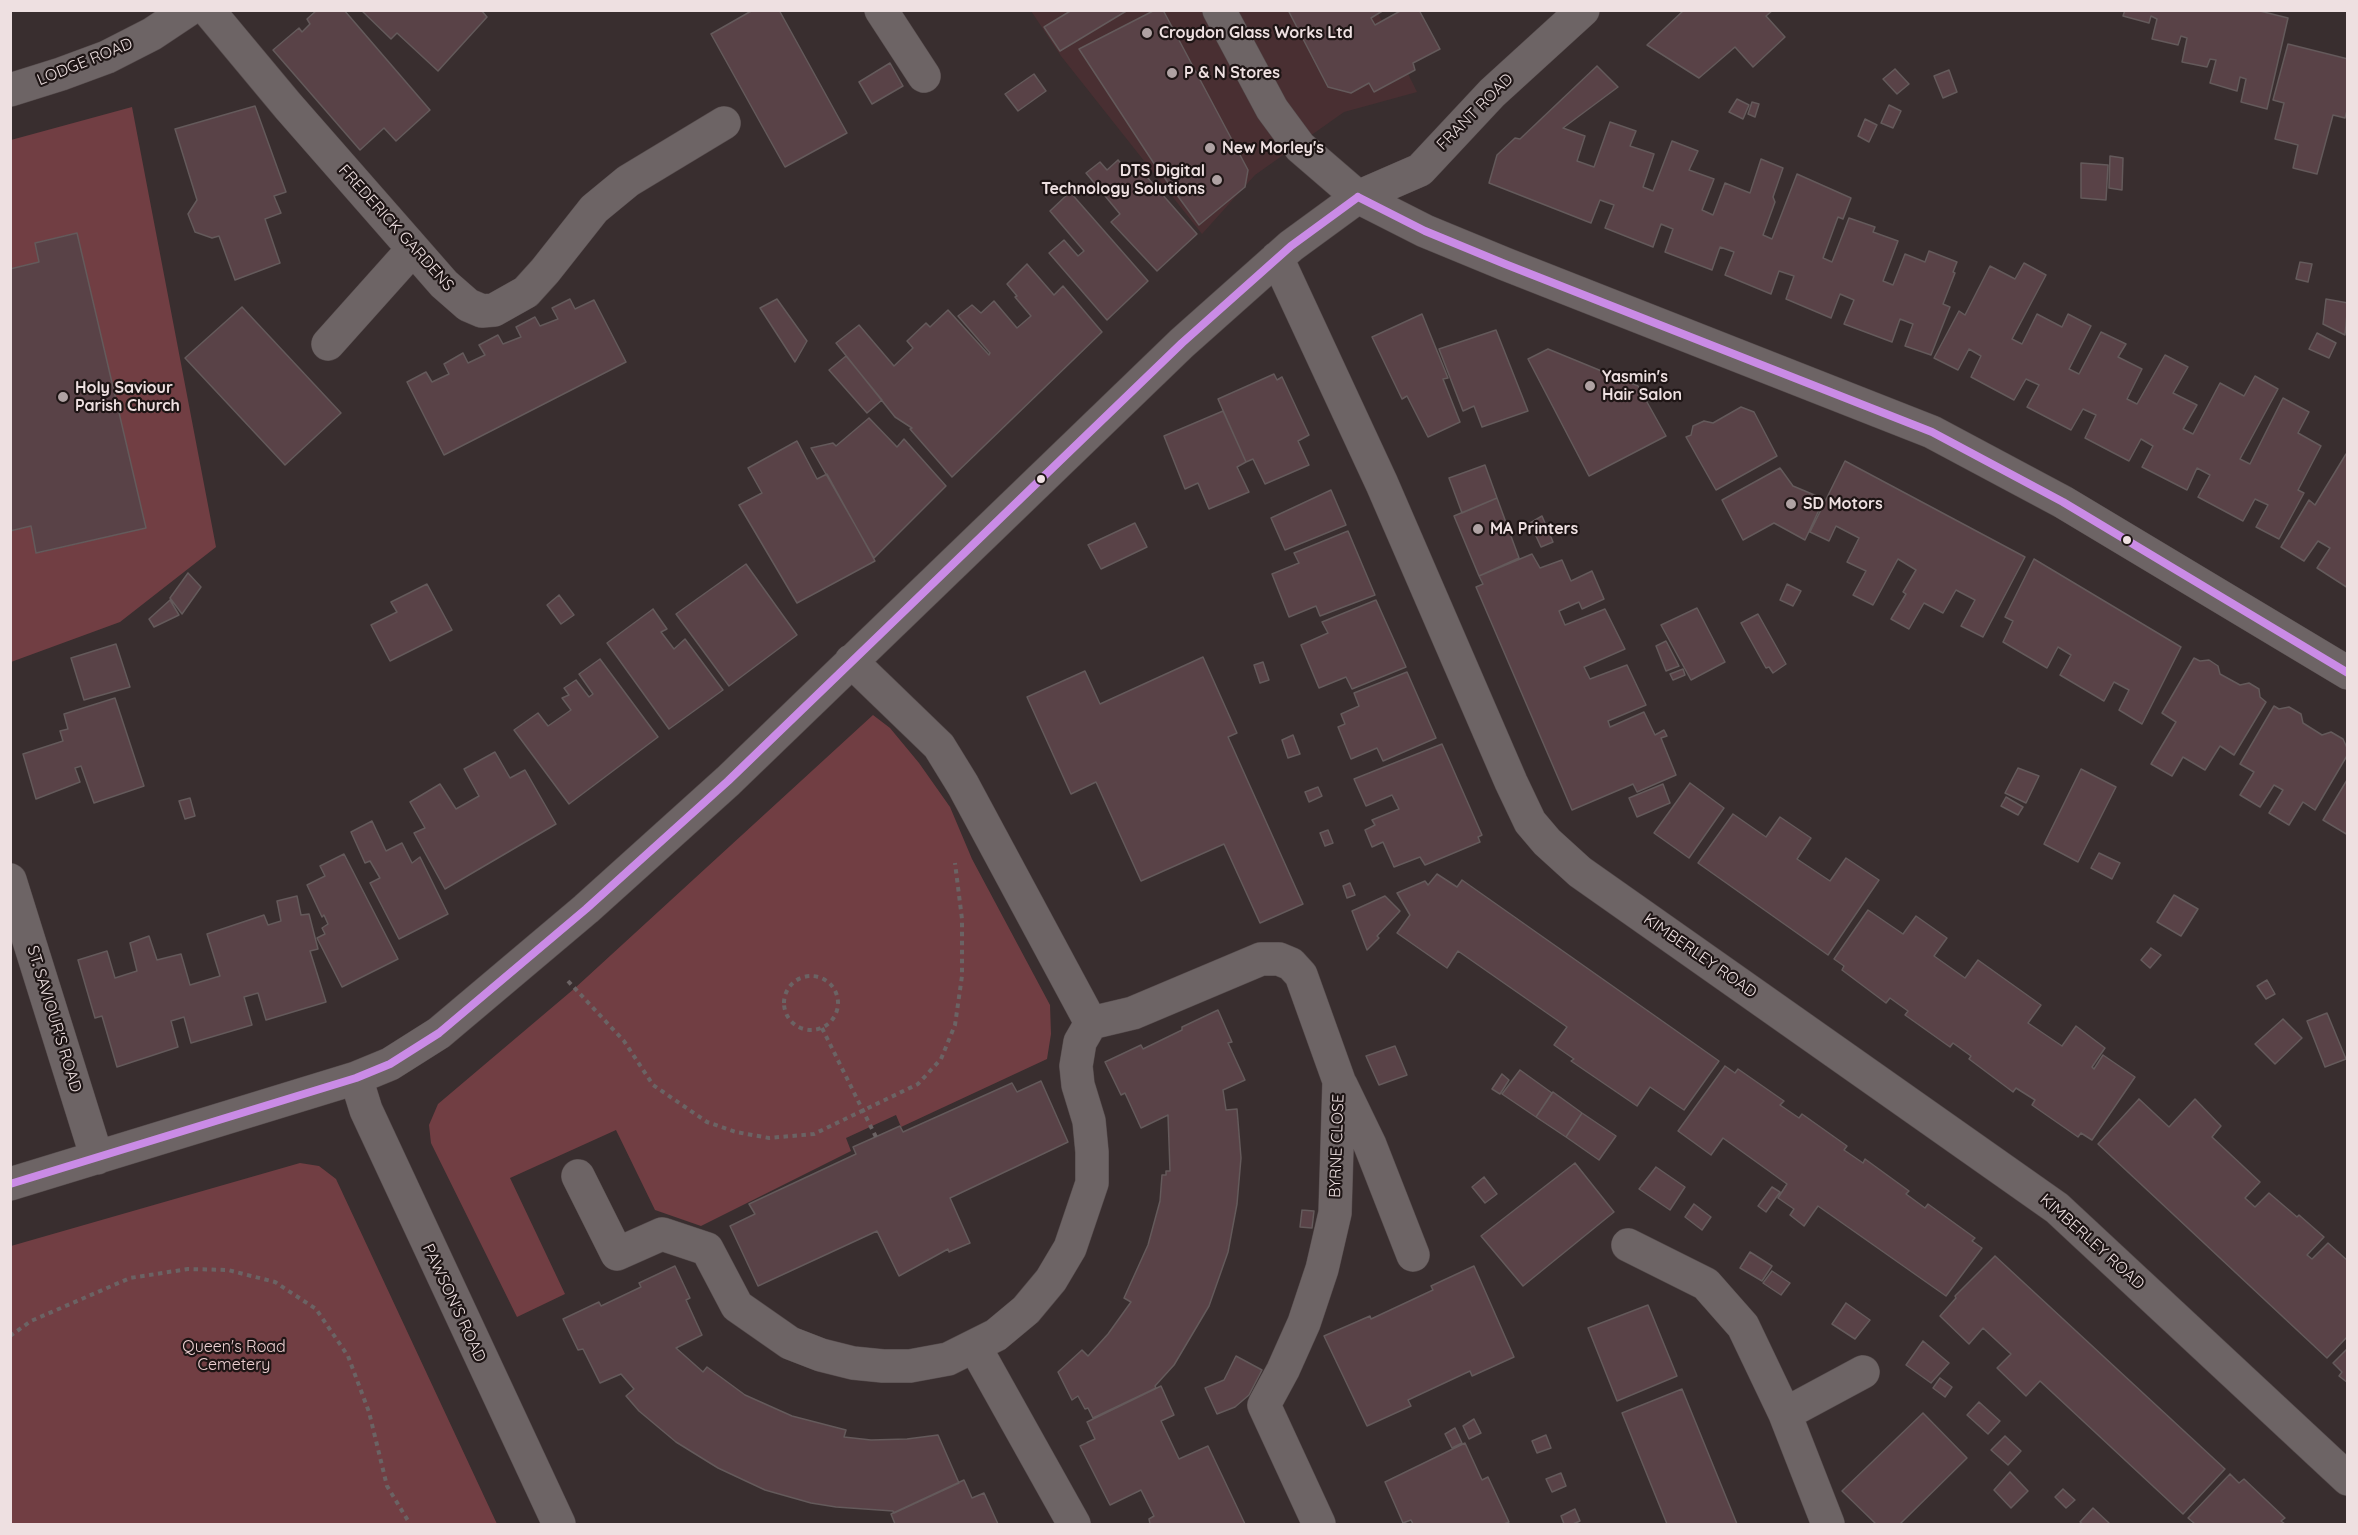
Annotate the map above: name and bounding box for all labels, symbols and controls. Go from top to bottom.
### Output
place label: Croydon Glass Works Ltd [1159,23,1353,43]
marker: Croydon Glass Works Ltd [1140,26,1154,40]
street label: LODGE ROAD [34,34,136,90]
place label: P & N Stores [1184,63,1280,83]
marker: P & N Stores [1165,66,1179,80]
street label: FRANT ROAD [1433,70,1517,154]
place label: New Morley's [1222,138,1324,158]
marker: New Morley's [1203,141,1217,155]
street label: FREDERICK GARDENS [334,161,458,295]
place label: DTS Digital Technology Solutions [1041,161,1205,199]
marker: DTS Digital Technology Solutions [1210,173,1224,187]
place label: Yasmin's Hair Salon [1602,367,1682,405]
place label: Holy Saviour Parish Church [75,378,180,416]
marker: Yasmin's Hair Salon [1583,379,1597,393]
marker: Holy Saviour Parish Church [56,390,70,404]
unlabelled marker [1035,473,1047,485]
place label: SD Motors [1803,494,1883,514]
marker: SD Motors [1784,497,1798,511]
place label: MA Printers [1490,519,1578,539]
marker: MA Printers [1471,522,1485,536]
unlabelled marker [2121,534,2133,546]
street label: KIMBERLEY ROAD [1640,910,1760,1002]
street label: ST. SAVIOUR'S ROAD [23,943,85,1095]
street label: BYRNE CLOSE [1326,1094,1348,1198]
street label: KIMBERLEY ROAD [2036,1190,2148,1294]
street label: PAWSON'S ROAD [418,1241,490,1365]
park label: Queen's Road Cemetery [182,1337,286,1375]

